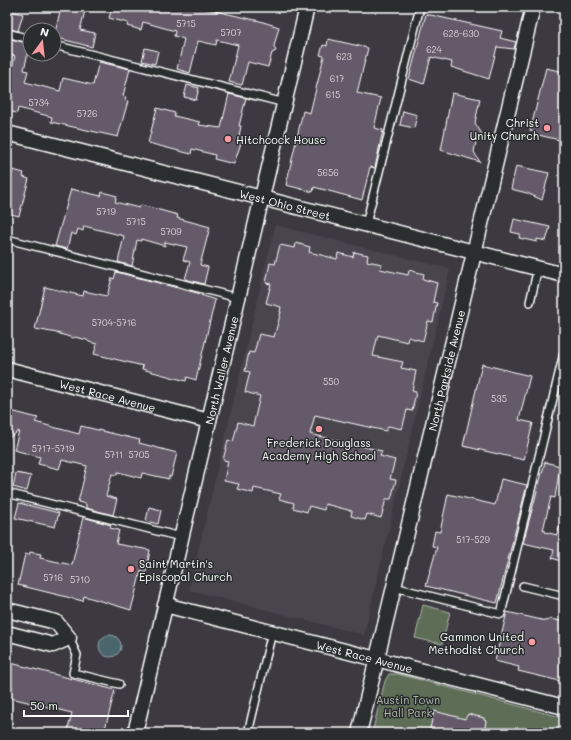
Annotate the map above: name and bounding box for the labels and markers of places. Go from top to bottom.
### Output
place label: Christ Unity Church [470,115,539,143]
marker: Christ Unity Church [542,123,552,133]
place label: Hitchcock House [236,132,326,147]
marker: Hitchcock House [223,134,233,144]
marker: Frederick Douglass Academy High School [314,424,324,434]
place label: Frederick Douglass Academy High School [262,435,376,463]
place label: Saint Martin's Episcopal Church [139,556,232,584]
marker: Saint Martin's Episcopal Church [126,564,136,574]
place label: Gammon United Methodist Church [429,629,524,657]
marker: Gammon United Methodist Church [527,637,537,647]

